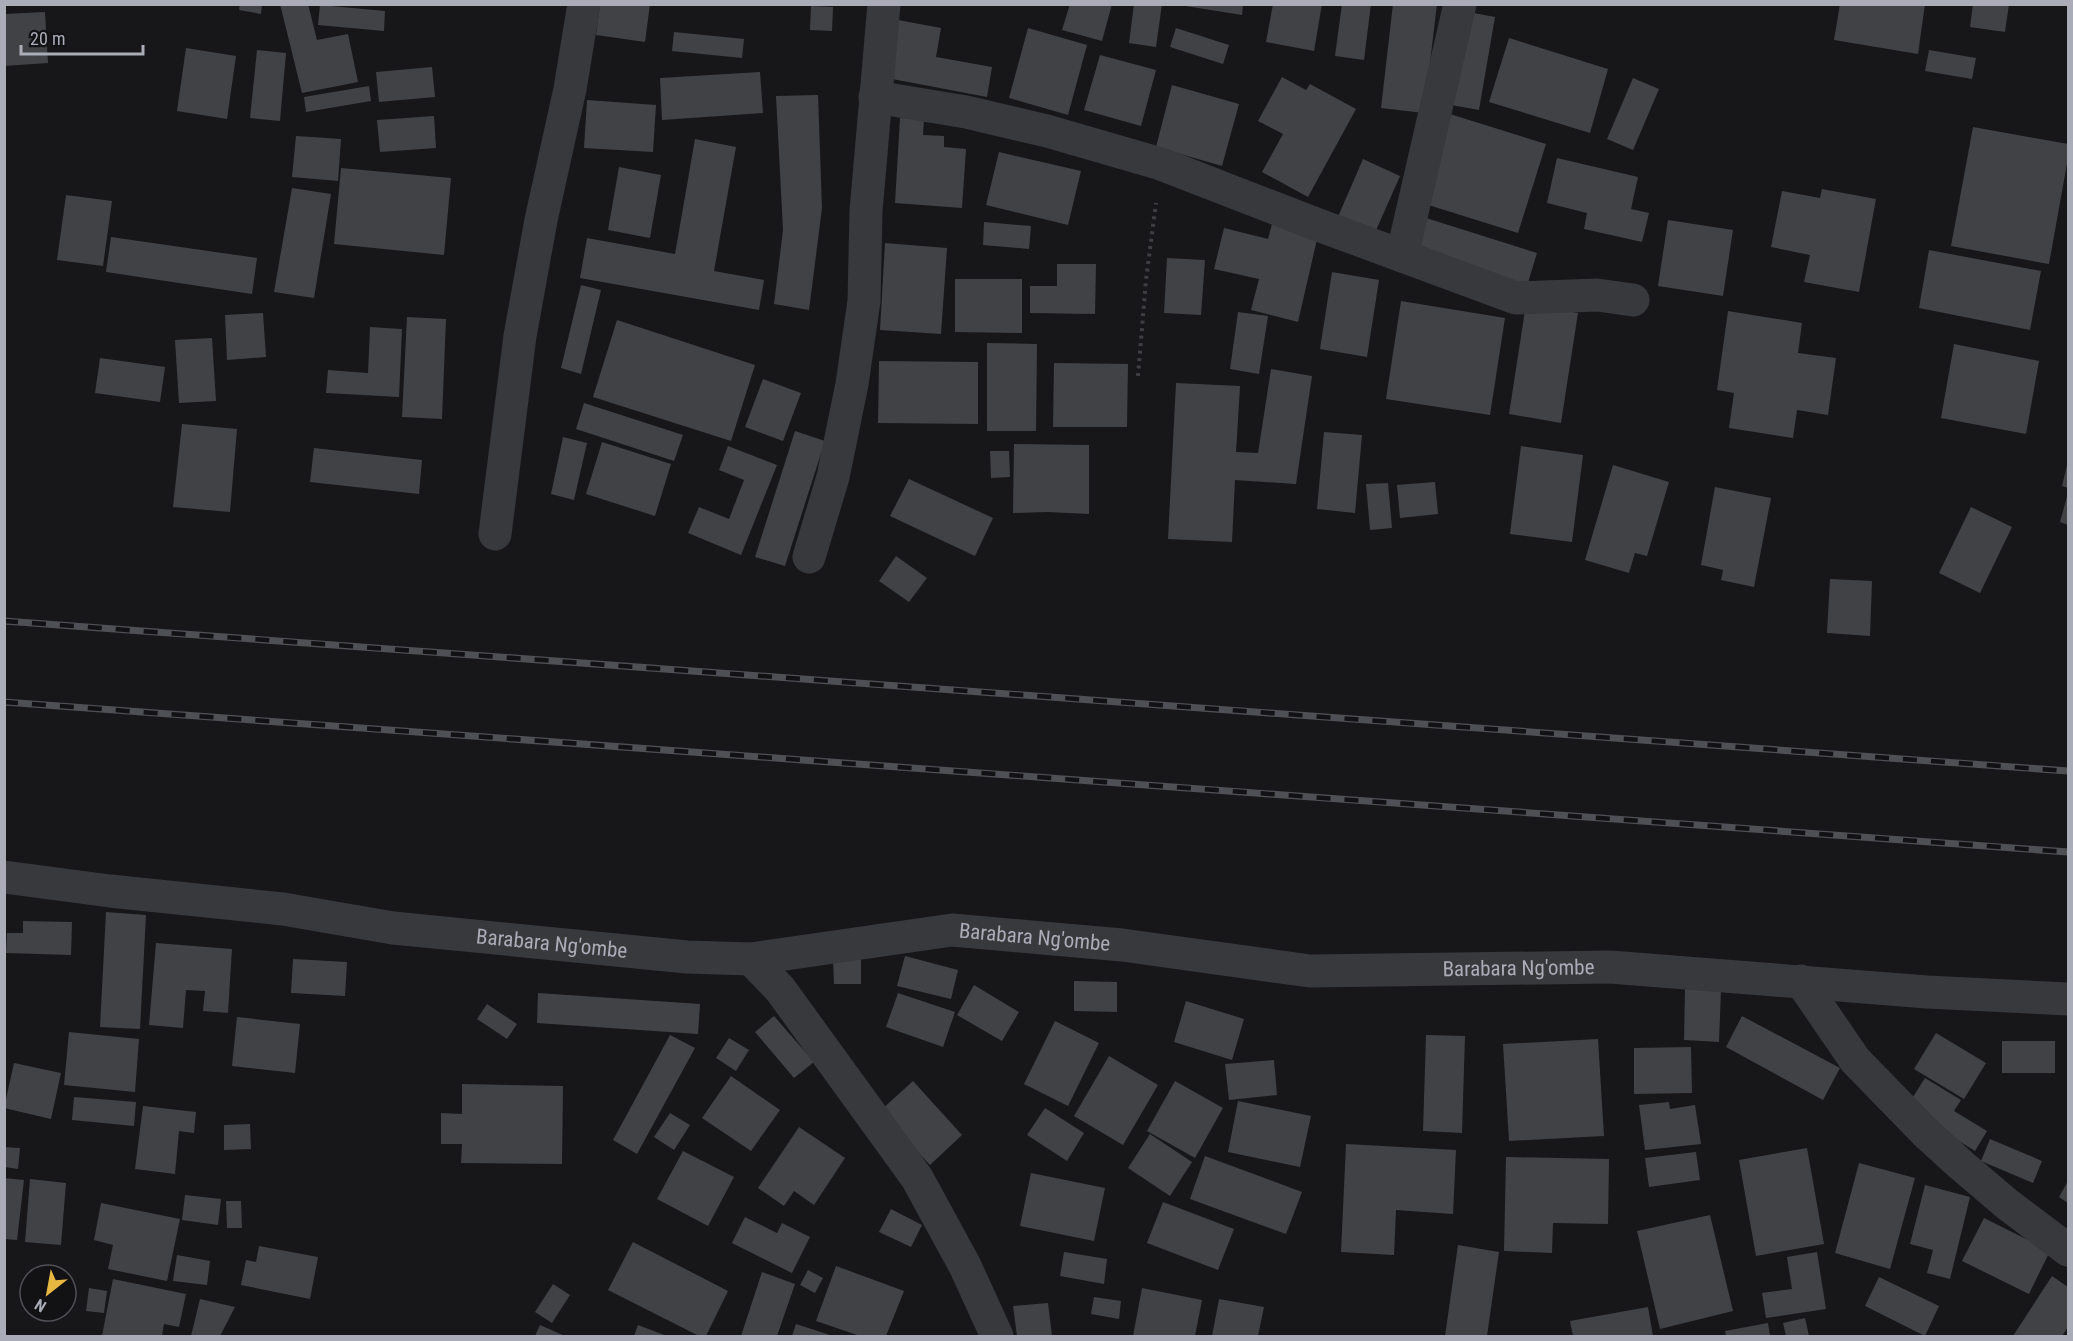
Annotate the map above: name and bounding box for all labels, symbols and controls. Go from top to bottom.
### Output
scale bar [21,18,142,56]
text: 20 m [30,28,65,49]
street label: Barabara Ng'ombe [958,919,1112,956]
street label: Barabara Ng'ombe [475,924,629,963]
street label: Barabara Ng'ombe [1442,955,1595,981]
north arrow [18,1263,78,1323]
text: N [31,1295,50,1316]

